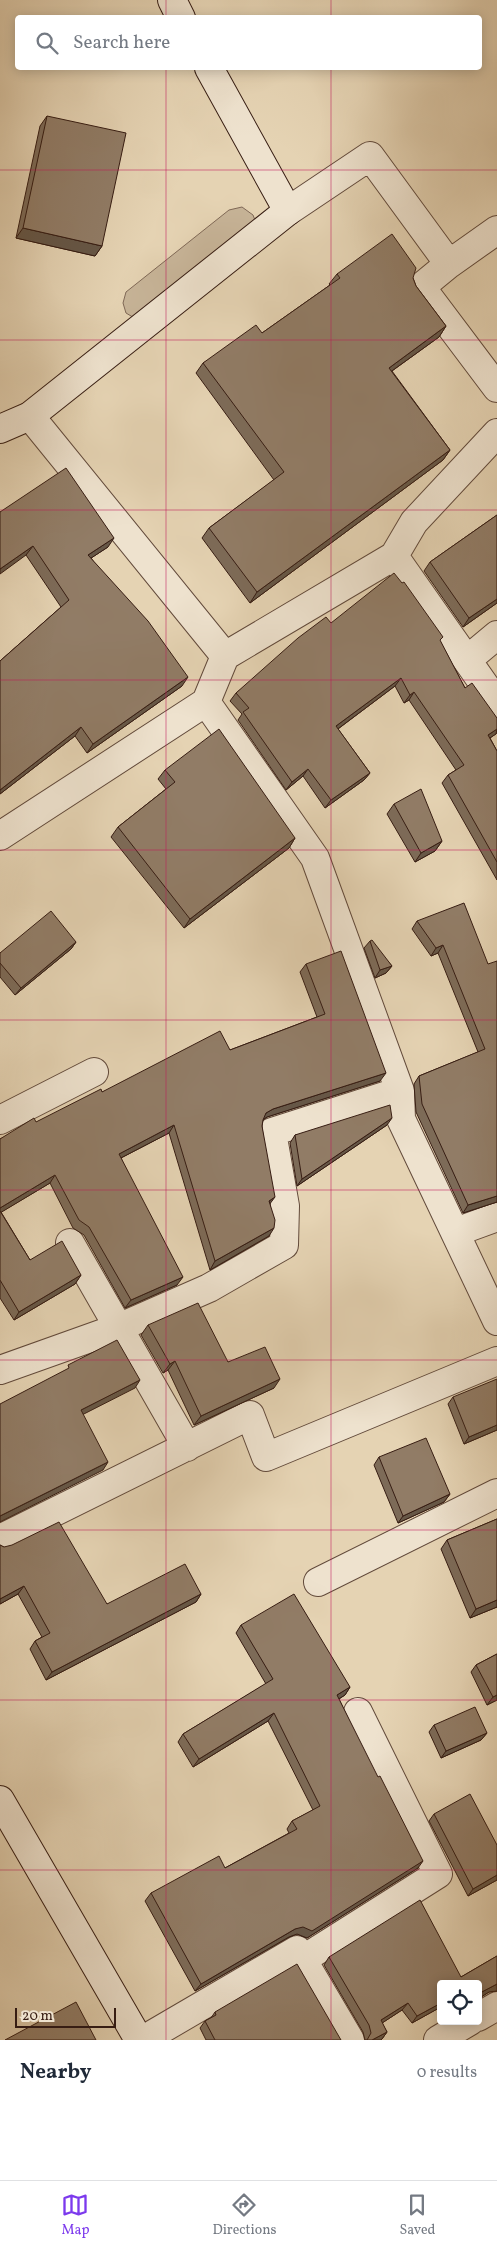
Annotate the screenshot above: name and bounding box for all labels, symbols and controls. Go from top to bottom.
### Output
search box [15,15,482,70]
icon: search [33,29,61,57]
text: Search here [73,30,170,56]
map controls [437,1980,482,2025]
button: locate [437,1980,482,2025]
scale bar [15,2005,116,2028]
text: 20 m [22,2007,53,2026]
text: Nearby [20,2058,91,2087]
text: 0 results [417,2062,477,2084]
tab: Map [61,2191,89,2240]
tab: Directions [212,2191,277,2240]
tab: Saved [399,2191,436,2240]

